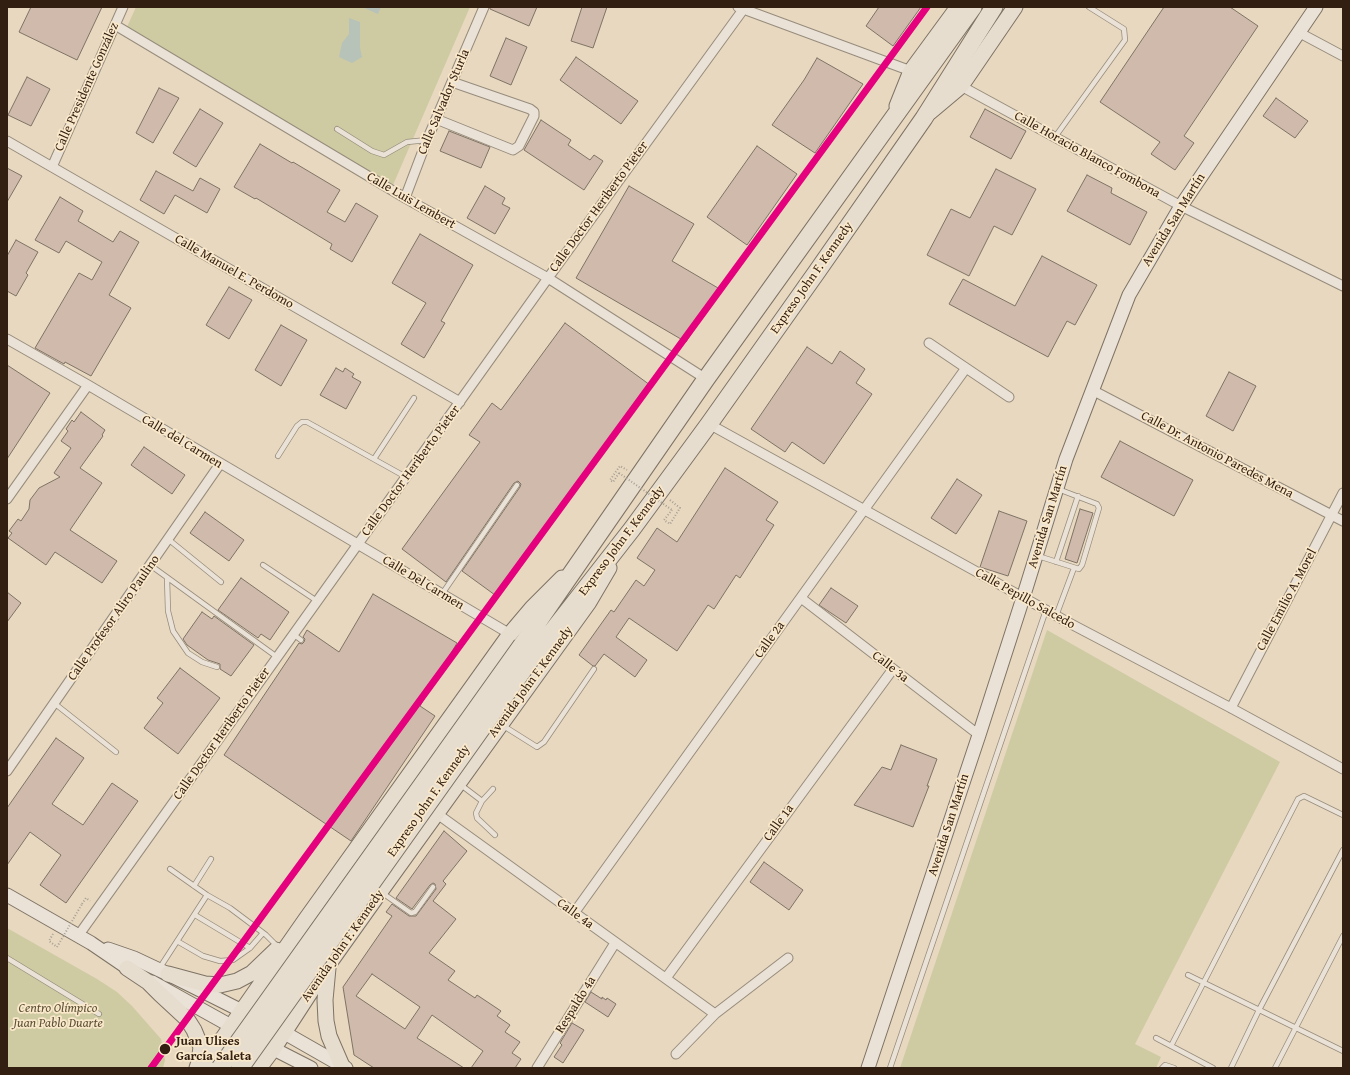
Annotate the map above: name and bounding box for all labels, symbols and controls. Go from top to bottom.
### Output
street label: Calle Presidente González [52,20,122,154]
street label: Calle Salvador Sturla [415,47,473,157]
street label: Calle Horacio Blanco Fombona [1011,108,1163,202]
street label: Calle Doctor Heriberto Pieter [546,139,652,275]
street label: Calle Luis Lembert [364,169,458,233]
street label: Avenida San Martín [1139,171,1209,269]
street label: Expreso John F. Kennedy [767,219,857,337]
street label: Calle Manuel E. Perdomo [172,232,296,312]
street label: Calle Doctor Heriberto Pieter [358,403,464,539]
street label: Calle Dr. Antonio Paredes Mena [1138,408,1296,502]
street label: Calle del Carmen [139,412,225,472]
street label: Avenida San Martín [1025,464,1071,570]
street label: Expreso John F. Kennedy [576,483,668,599]
street label: Calle Emilio A. Morel [1254,546,1320,654]
street label: Calle Profesor Aliro Paulino [65,552,163,684]
street label: Calle Del Carmen [379,552,467,614]
street label: Calle Pepillo Salcedo [972,565,1078,633]
street label: Calle 2a [751,618,789,662]
street label: Avenida John F. Kennedy [485,623,577,741]
street label: Calle 3a [869,648,911,686]
street label: Calle Doctor Heriberto Pieter [170,665,274,803]
street label: Expreso John F. Kennedy [384,742,474,860]
street label: Avenida San Martín [925,772,973,878]
street label: Calle 1a [760,801,798,845]
street label: Avenida John F. Kennedy [298,887,388,1005]
street label: Calle 4a [553,895,597,933]
street label: Respaldo 4a [552,974,600,1036]
park label: Centro Olímpico Juan Pablo Duarte [13,1001,103,1032]
place label: Juan Ulises García Saleta [176,1034,251,1065]
marker: Juan Ulises García Saleta [158,1042,172,1056]

